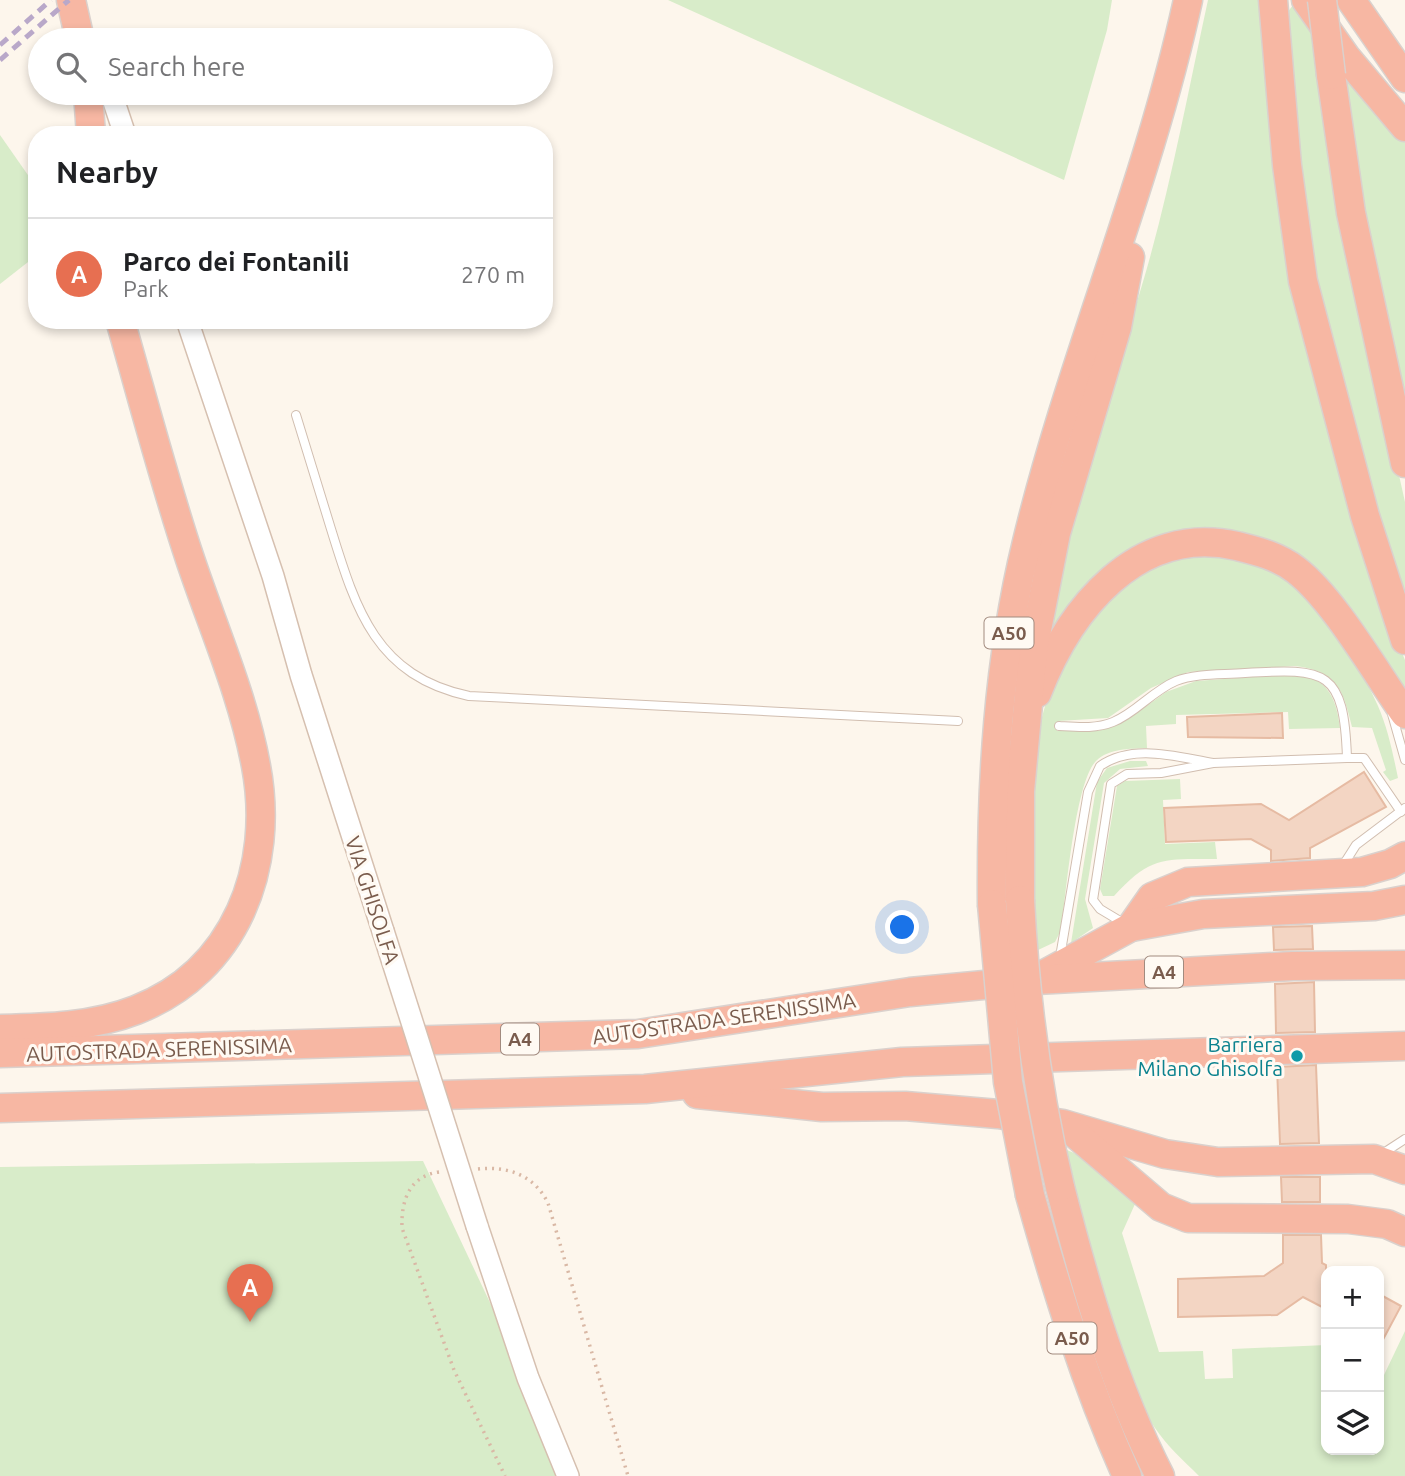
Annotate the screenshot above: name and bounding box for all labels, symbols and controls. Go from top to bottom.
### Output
search box [28,28,553,105]
icon: search [52,48,90,86]
text: Search here [108,52,245,81]
text: Nearby [56,155,158,189]
text: Parco dei Fontanili [123,247,349,276]
text: A [71,262,87,287]
text: 270 m [461,262,525,287]
text: Park [123,276,169,301]
road number: A50 [984,618,1034,648]
street label: VIA GHISOLFA [341,833,405,967]
your location [885,910,919,944]
road number: A4 [1145,956,1183,988]
street label: AUTOSTRADA SERENISSIMA [591,988,858,1048]
road number: A4 [501,1023,539,1054]
street label: AUTOSTRADA SERENISSIMA [26,1032,293,1066]
place label: Barriera Milano Ghisolfa [1138,1032,1283,1080]
marker: Barriera Milano Ghisolfa [1289,1048,1305,1064]
pin: A [227,1264,273,1322]
map controls [1321,1266,1384,1455]
button: + [1321,1266,1384,1329]
road number: A50 [1048,1322,1096,1354]
button: − [1321,1329,1384,1392]
button: layers [1321,1392,1384,1455]

